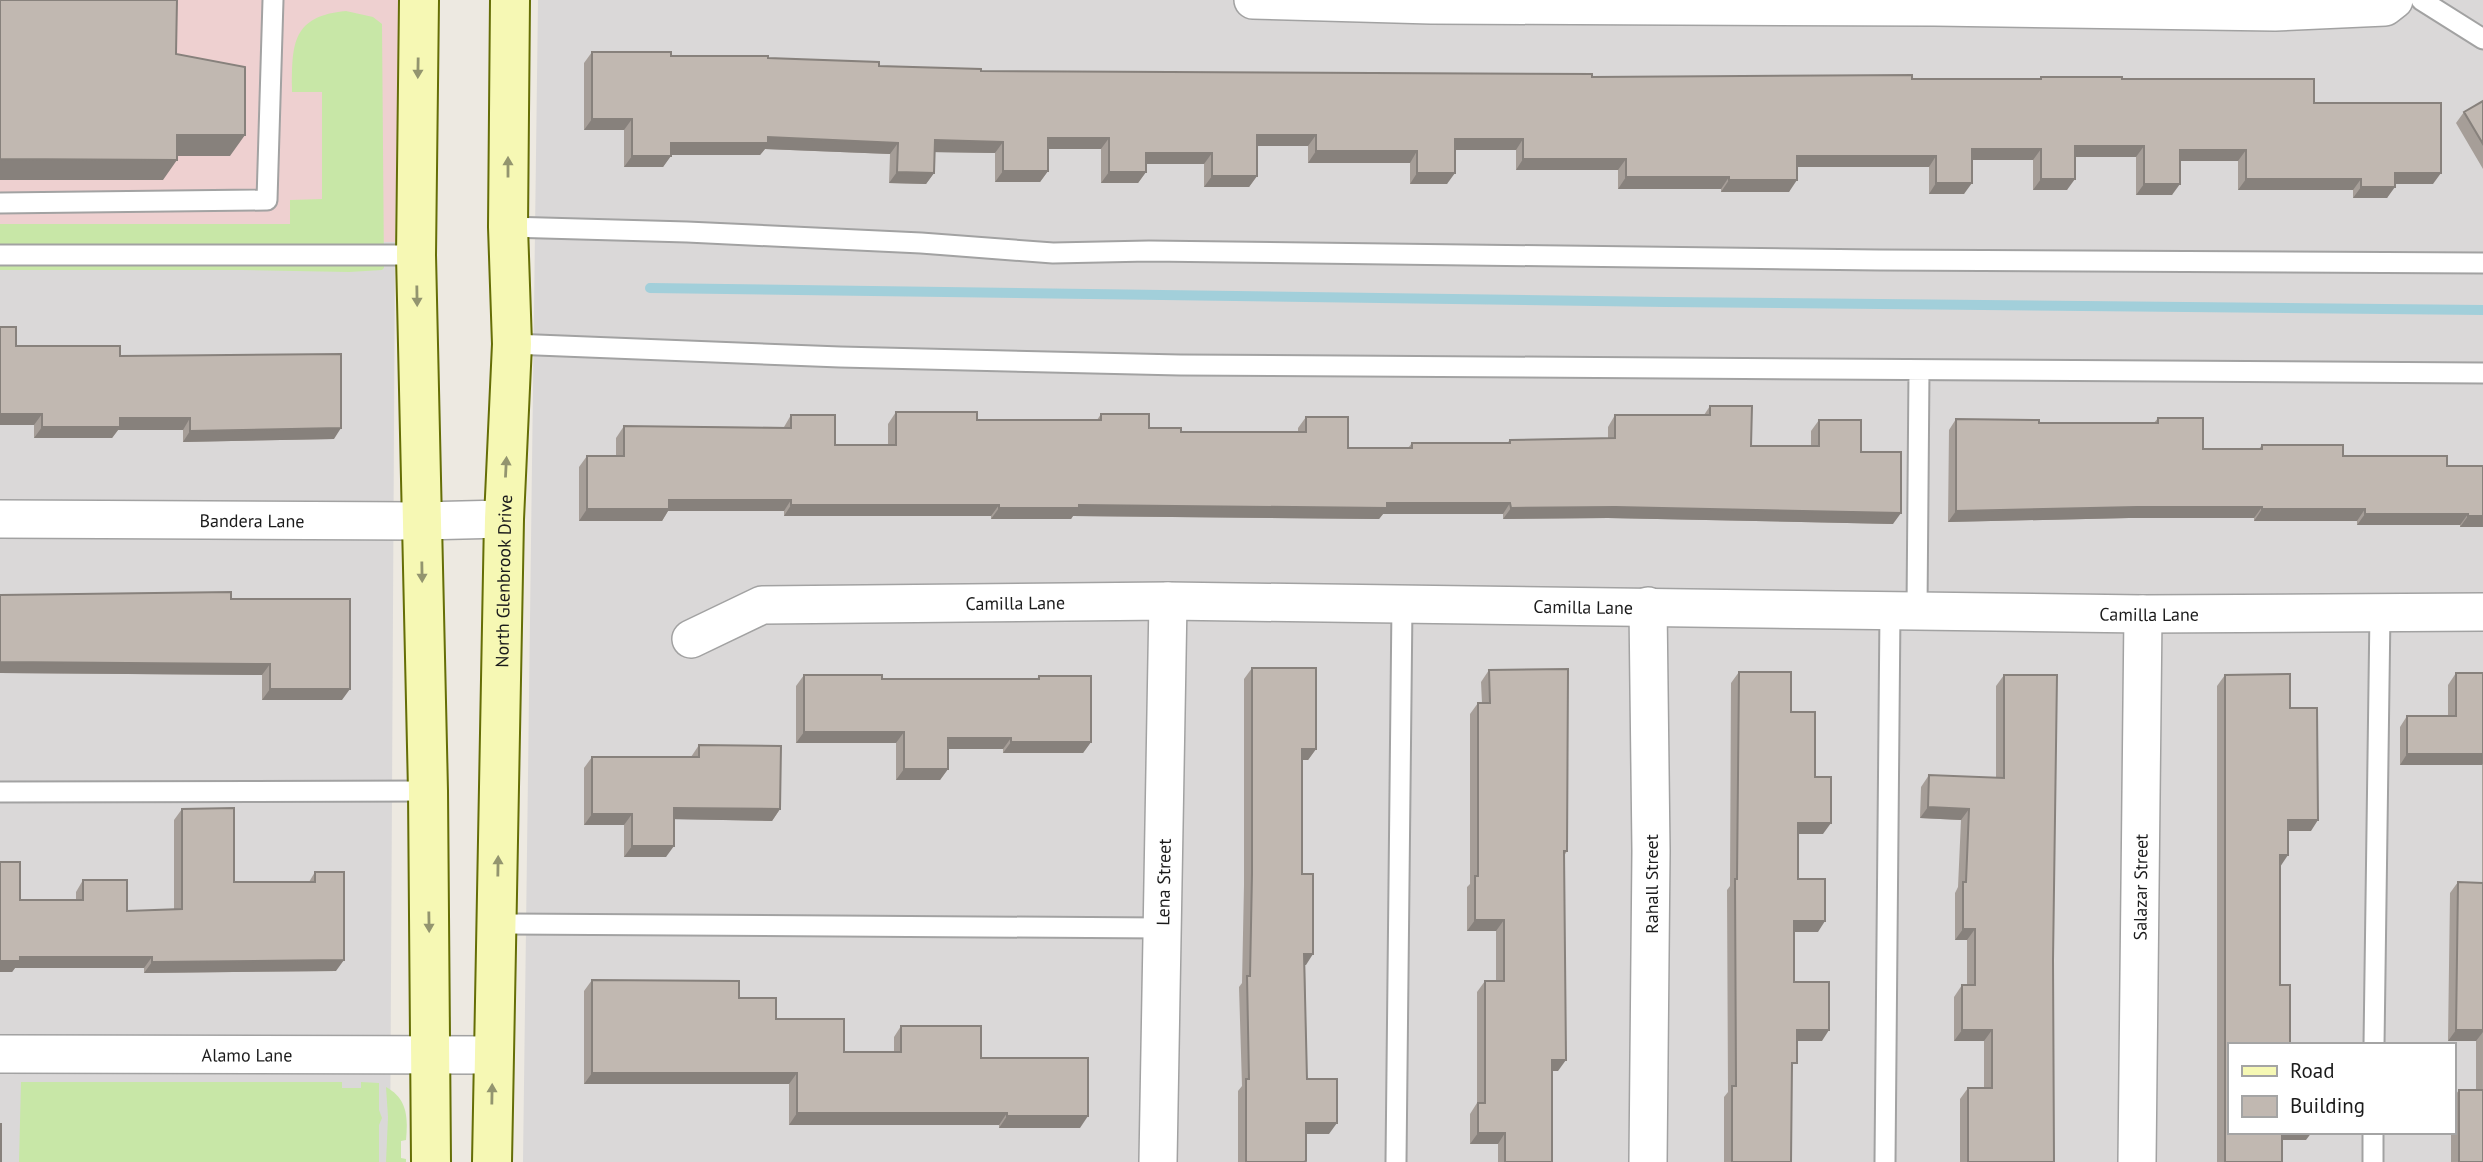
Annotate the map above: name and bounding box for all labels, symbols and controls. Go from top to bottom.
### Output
one-way arrow [412,57,424,79]
one-way arrow [502,155,514,177]
one-way arrow [411,285,423,307]
one-way arrow [501,456,512,478]
street label: North Glenbrook Drive [490,494,517,668]
street label: Bandera Lane [199,508,305,532]
one-way arrow [416,561,428,583]
street label: Camilla Lane [965,591,1065,614]
street label: Camilla Lane [1533,594,1633,619]
street label: Camilla Lane [2099,602,2199,626]
street label: Rahall Street [1640,834,1663,934]
street label: Salazar Street [2128,834,2152,940]
street label: Lena Street [1151,838,1175,926]
one-way arrow [492,855,504,877]
one-way arrow [423,911,435,933]
street label: Alamo Lane [202,1043,292,1066]
legend [2228,1043,2455,1134]
text: Road [2290,1057,2334,1084]
one-way arrow [487,1083,498,1105]
text: Building [2290,1092,2365,1119]

